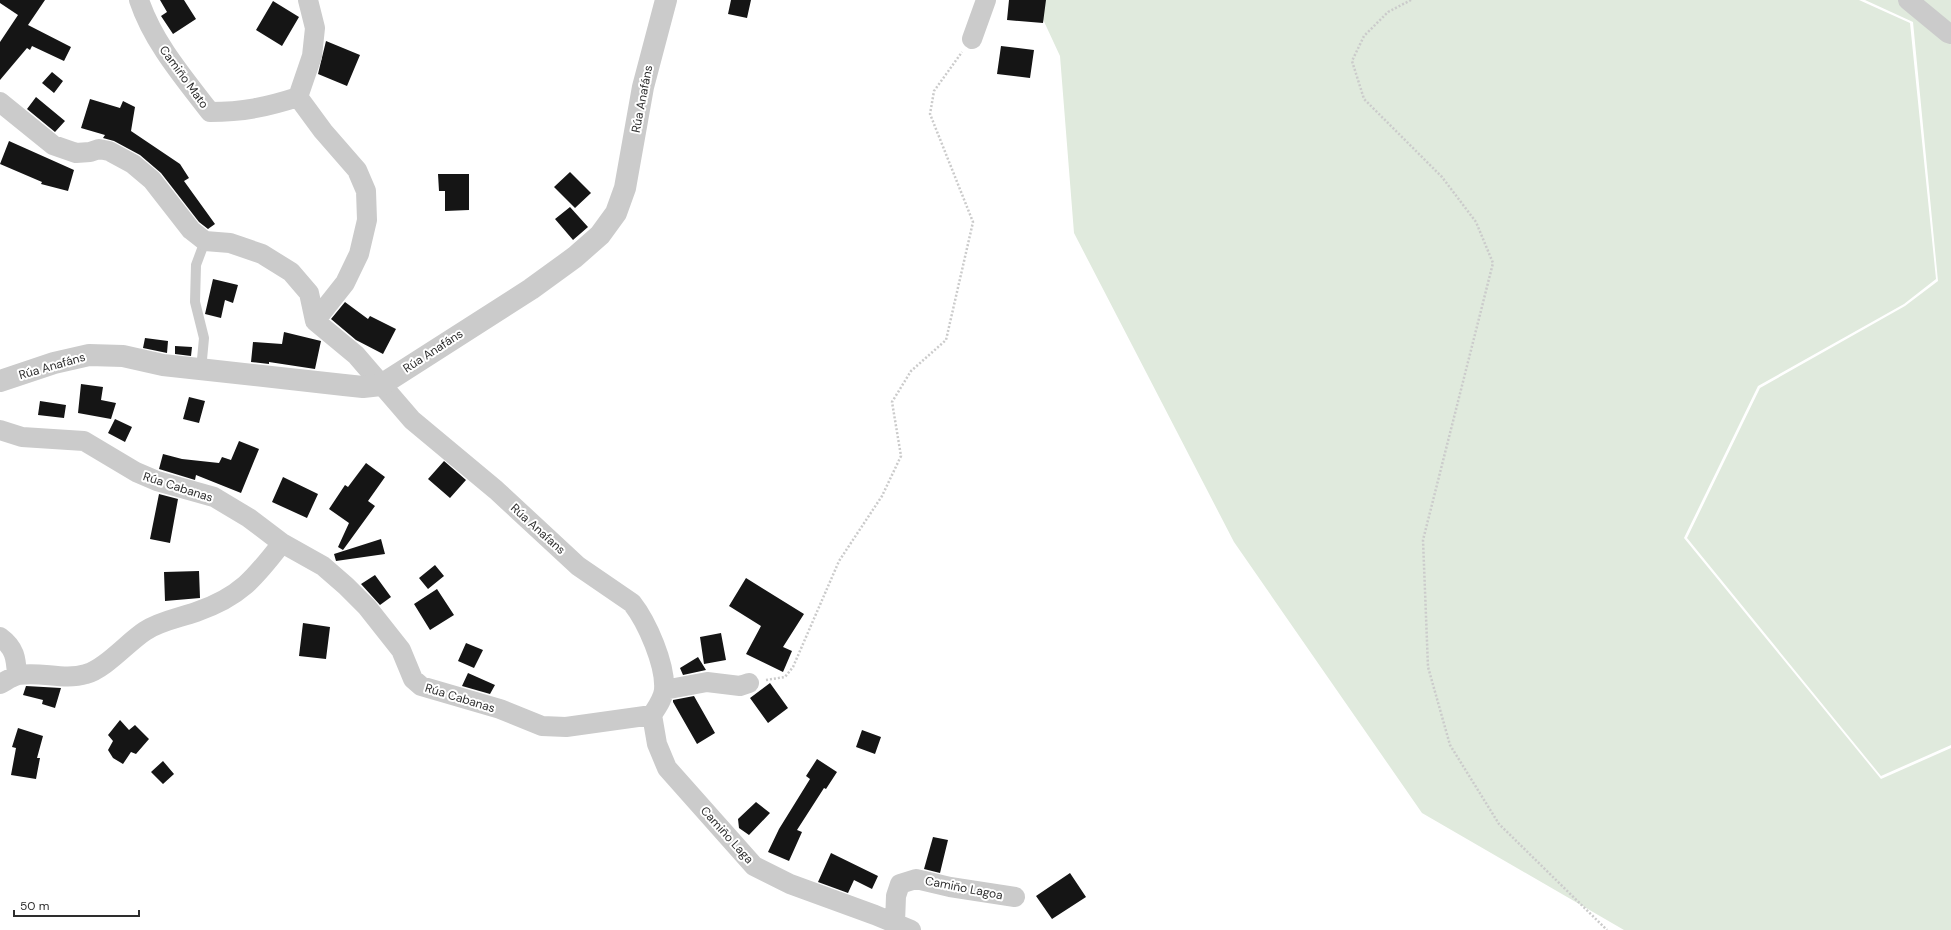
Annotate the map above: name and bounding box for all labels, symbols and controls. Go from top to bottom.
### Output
street label: Camiño Mato [156,42,212,112]
street label: Rúa Anafáns [628,64,656,134]
street label: Rúa Anafáns [400,326,466,376]
street label: Rúa Anafáns [17,349,87,383]
street label: Rúa Cabanas [141,468,215,506]
street label: Rúa Anafans [507,500,569,558]
street label: Rúa Cabanas [423,680,497,716]
street label: Camiño Laga [697,803,757,867]
street label: Camiño Lagoa [924,873,1004,903]
scale bar [14,892,139,918]
text: 50 m [20,898,49,914]

